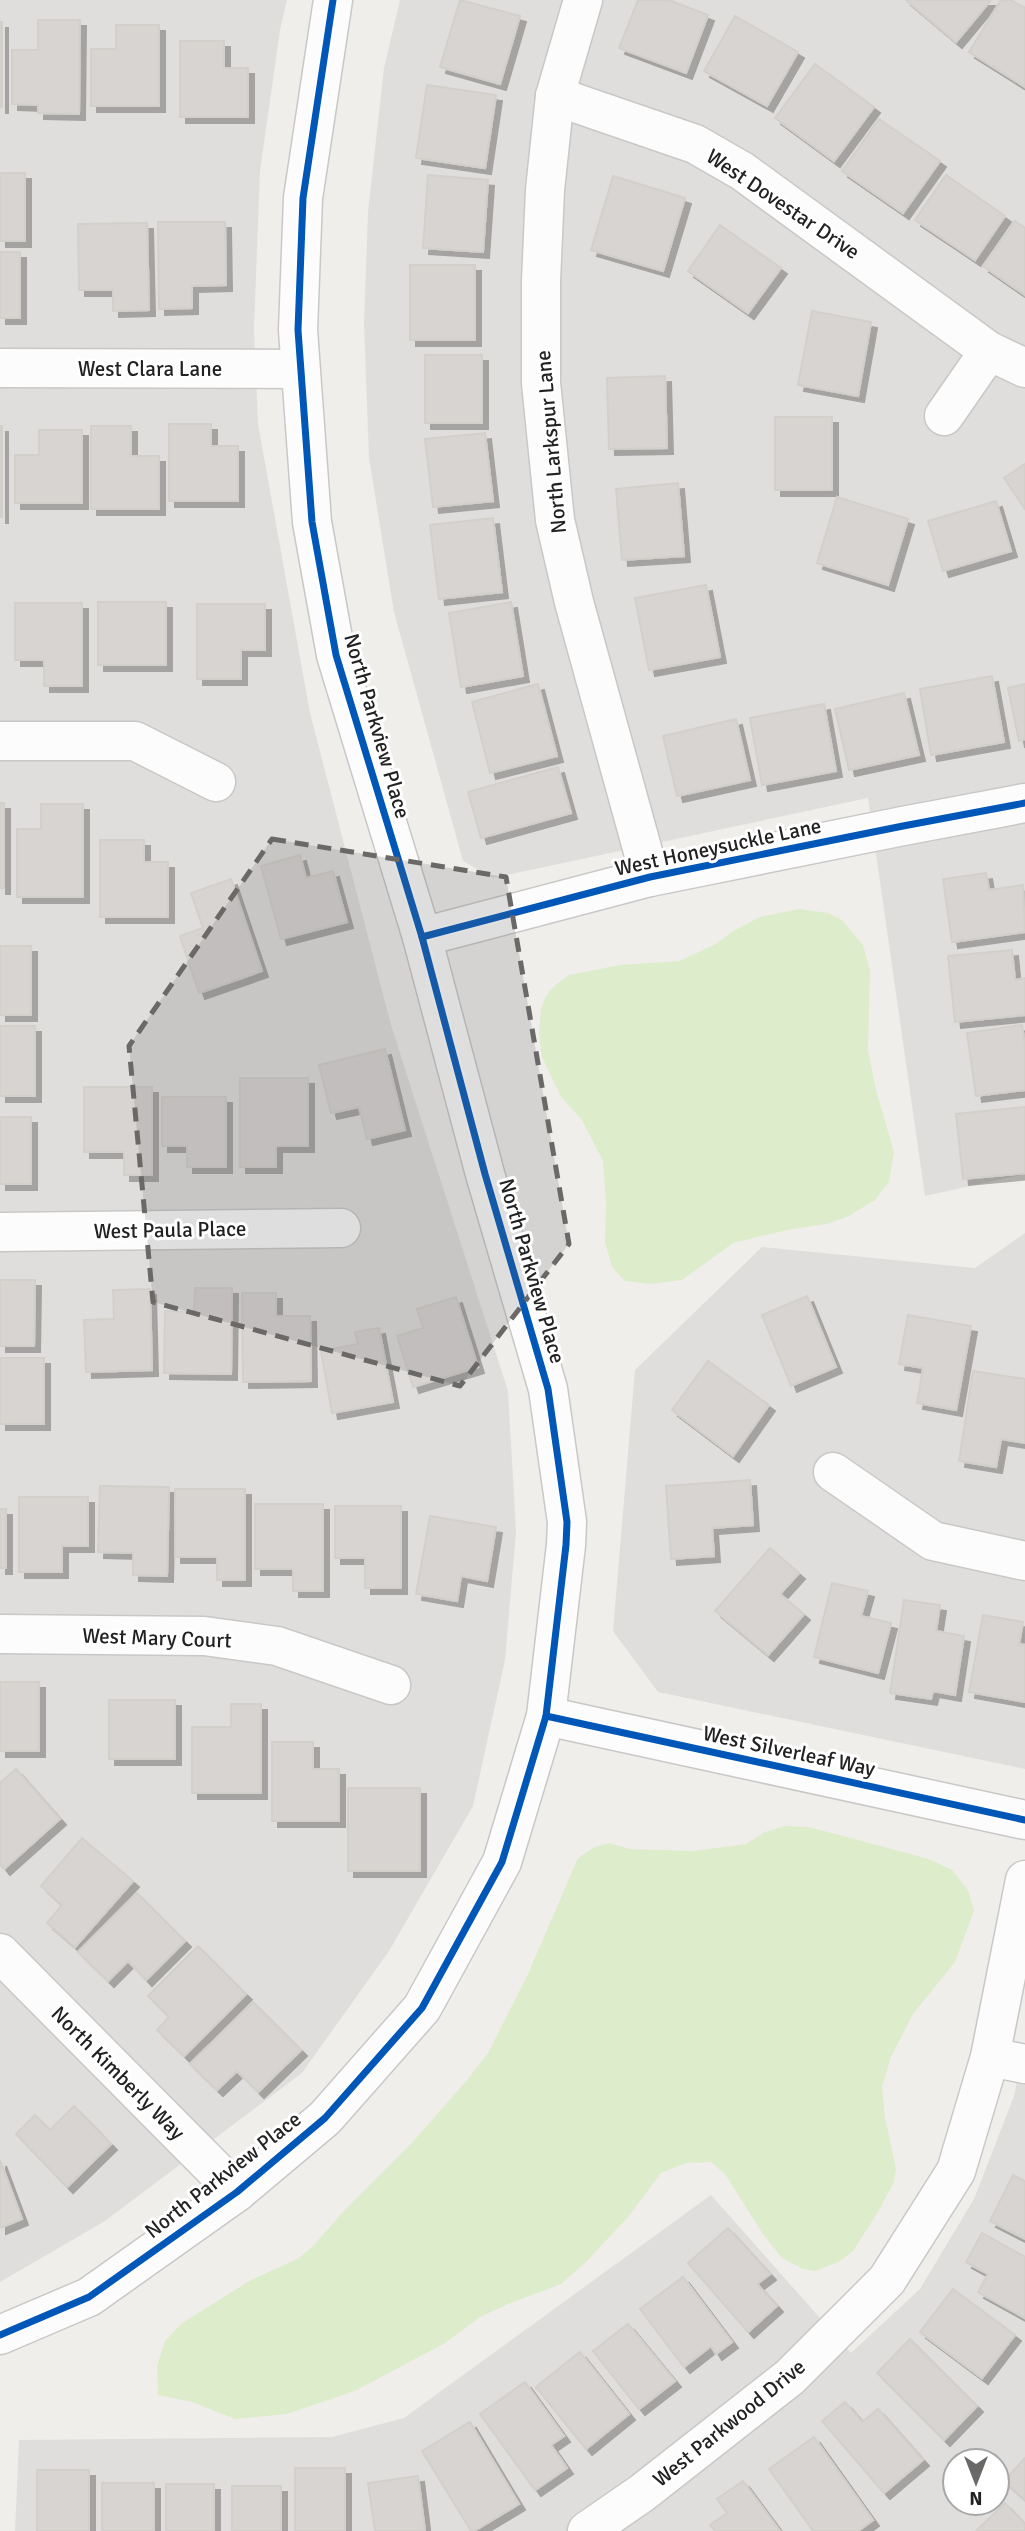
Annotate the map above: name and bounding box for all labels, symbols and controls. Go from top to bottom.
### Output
street label: West Dovestar Drive [701,143,865,265]
street label: North Larkspur Lane [530,349,572,535]
street label: West Clara Lane [78,356,222,382]
street label: North Parkview Place [338,631,416,821]
street label: West Honeysuckle Lane [612,812,824,882]
street label: North Parkview Place [493,1176,571,1366]
street label: West Paula Place [93,1216,247,1244]
street label: West Mary Court [82,1622,232,1654]
street label: West Silverleaf Way [700,1720,878,1782]
street label: North Kimberly Way [46,2001,190,2145]
street label: North Parkview Place [140,2106,306,2244]
street label: West Parkwood Drive [648,2354,810,2492]
north arrow [941,2447,1011,2517]
text: N [969,2486,983,2510]

